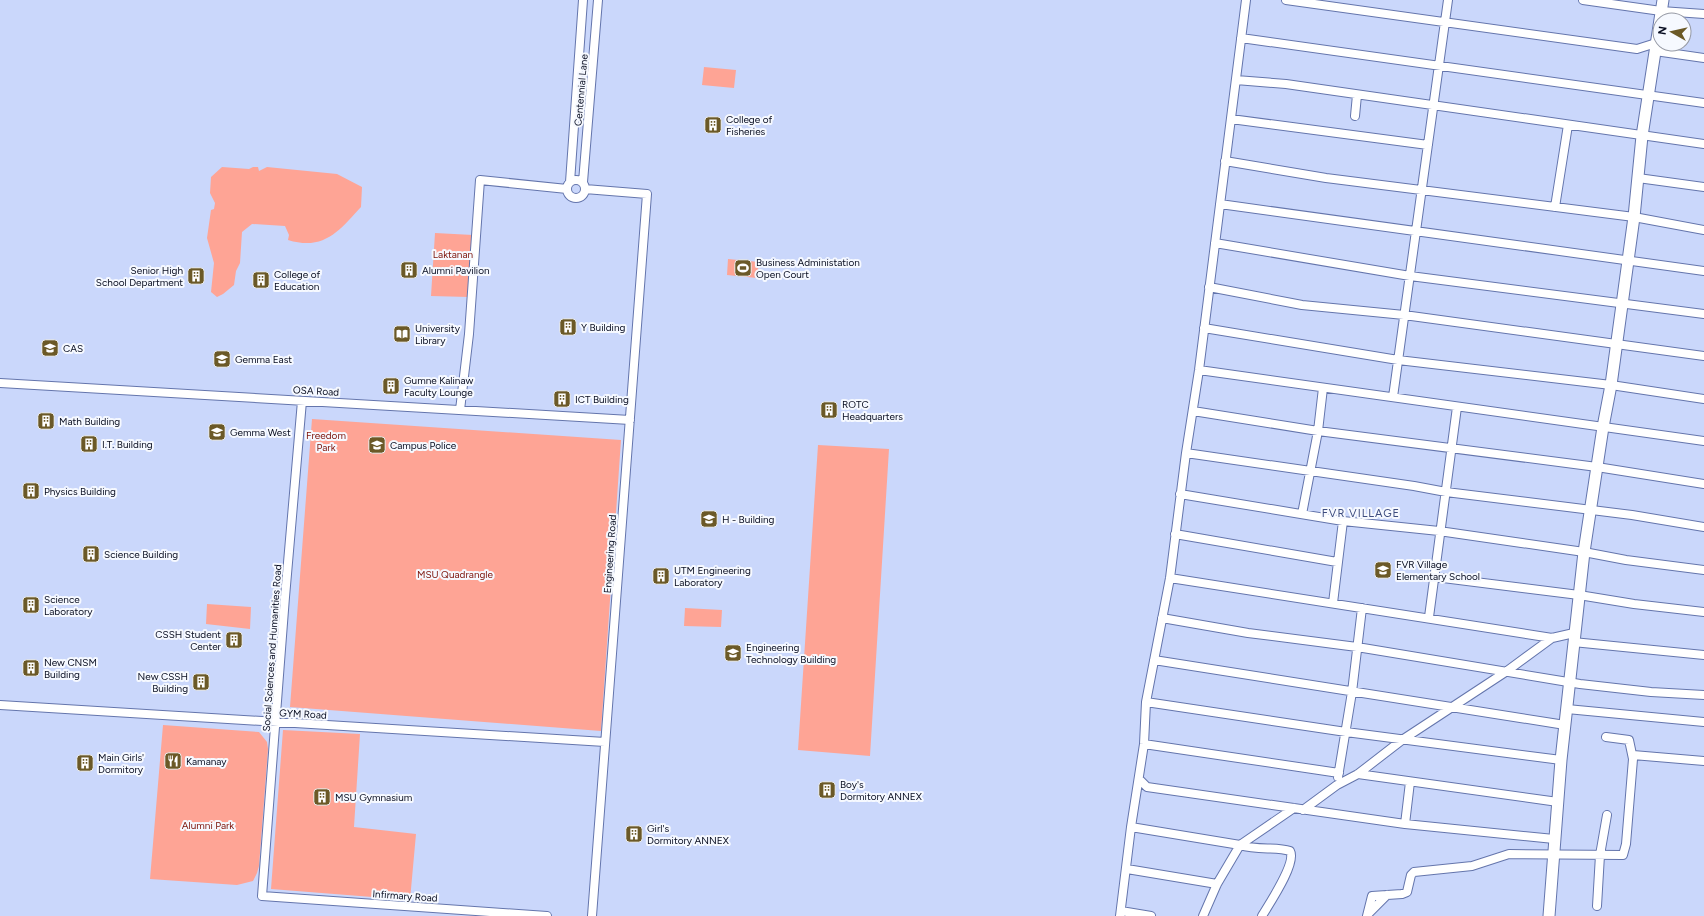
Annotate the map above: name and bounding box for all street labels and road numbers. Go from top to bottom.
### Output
street label: Centennial Lane [571,53,591,126]
street label: OSA Road [293,383,340,399]
street label: Engineering Road [601,514,619,594]
street label: Social Sciences and Humanities Road [260,564,284,732]
street label: GYM Road [279,706,327,722]
street label: Infirmary Road [372,887,438,905]

